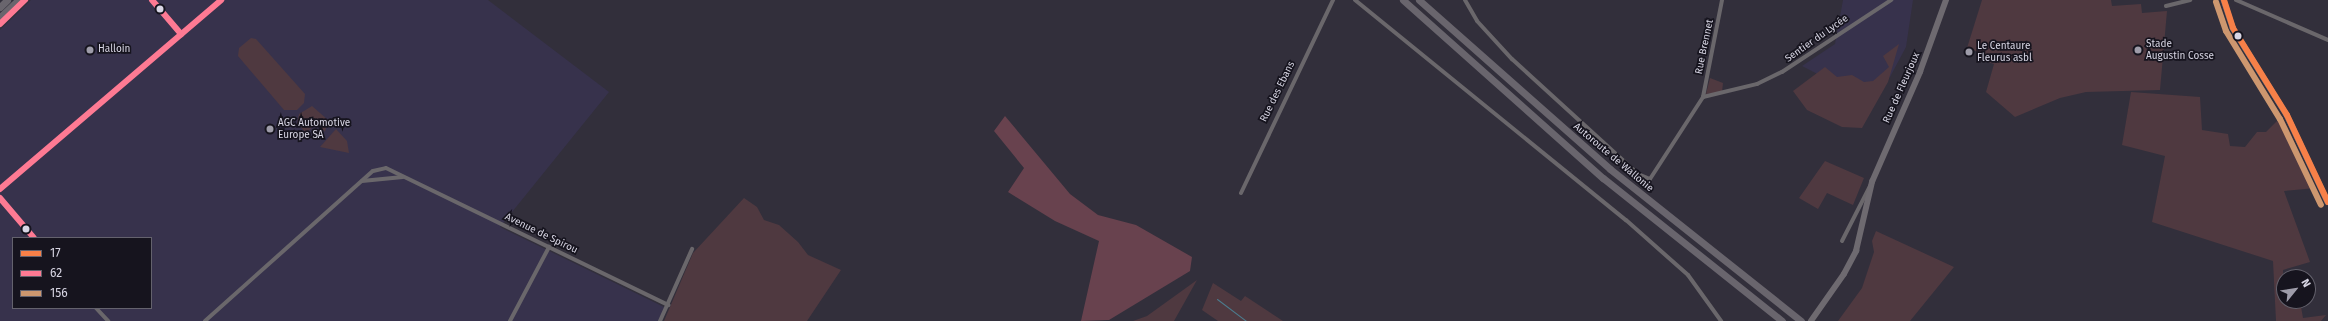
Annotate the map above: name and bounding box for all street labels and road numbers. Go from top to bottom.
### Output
street label: Sentier du Lycée [1783,13,1851,65]
street label: Rue Brennet [1693,18,1717,76]
street label: Rue de Fleurjoux [1881,51,1923,125]
street label: Rue des Ebans [1258,60,1298,124]
street label: Autoroute de Wallonie [1571,121,1655,195]
street label: Avenue de Spirou [503,211,579,257]

